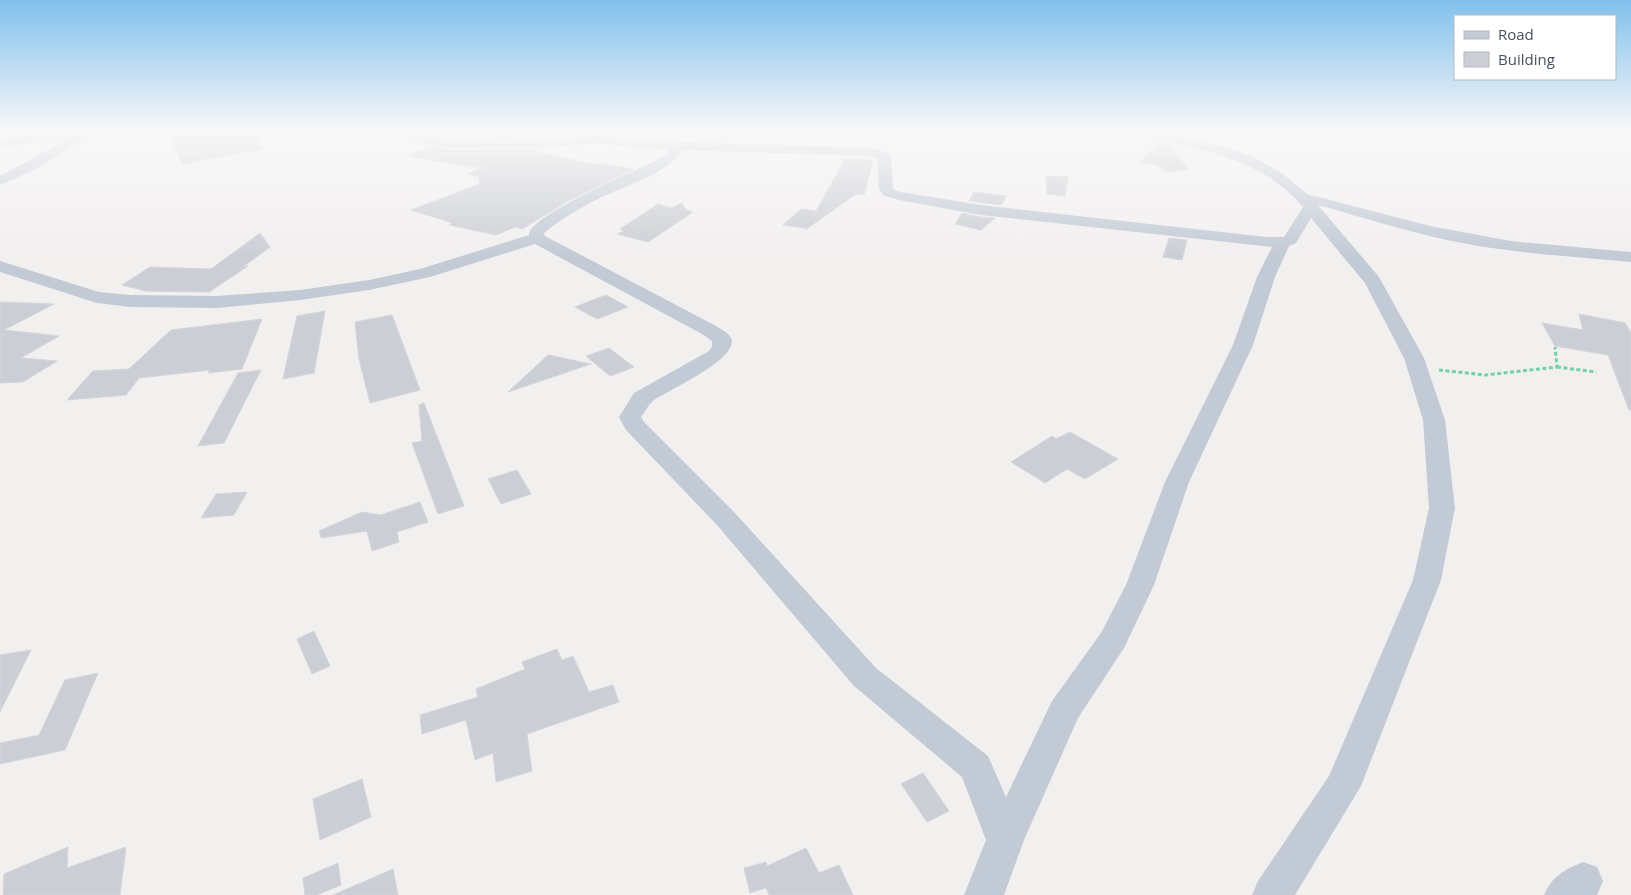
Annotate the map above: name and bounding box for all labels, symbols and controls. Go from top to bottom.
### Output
legend [1454,15,1616,80]
text: Road [1498,24,1534,44]
text: Building [1498,49,1555,69]

